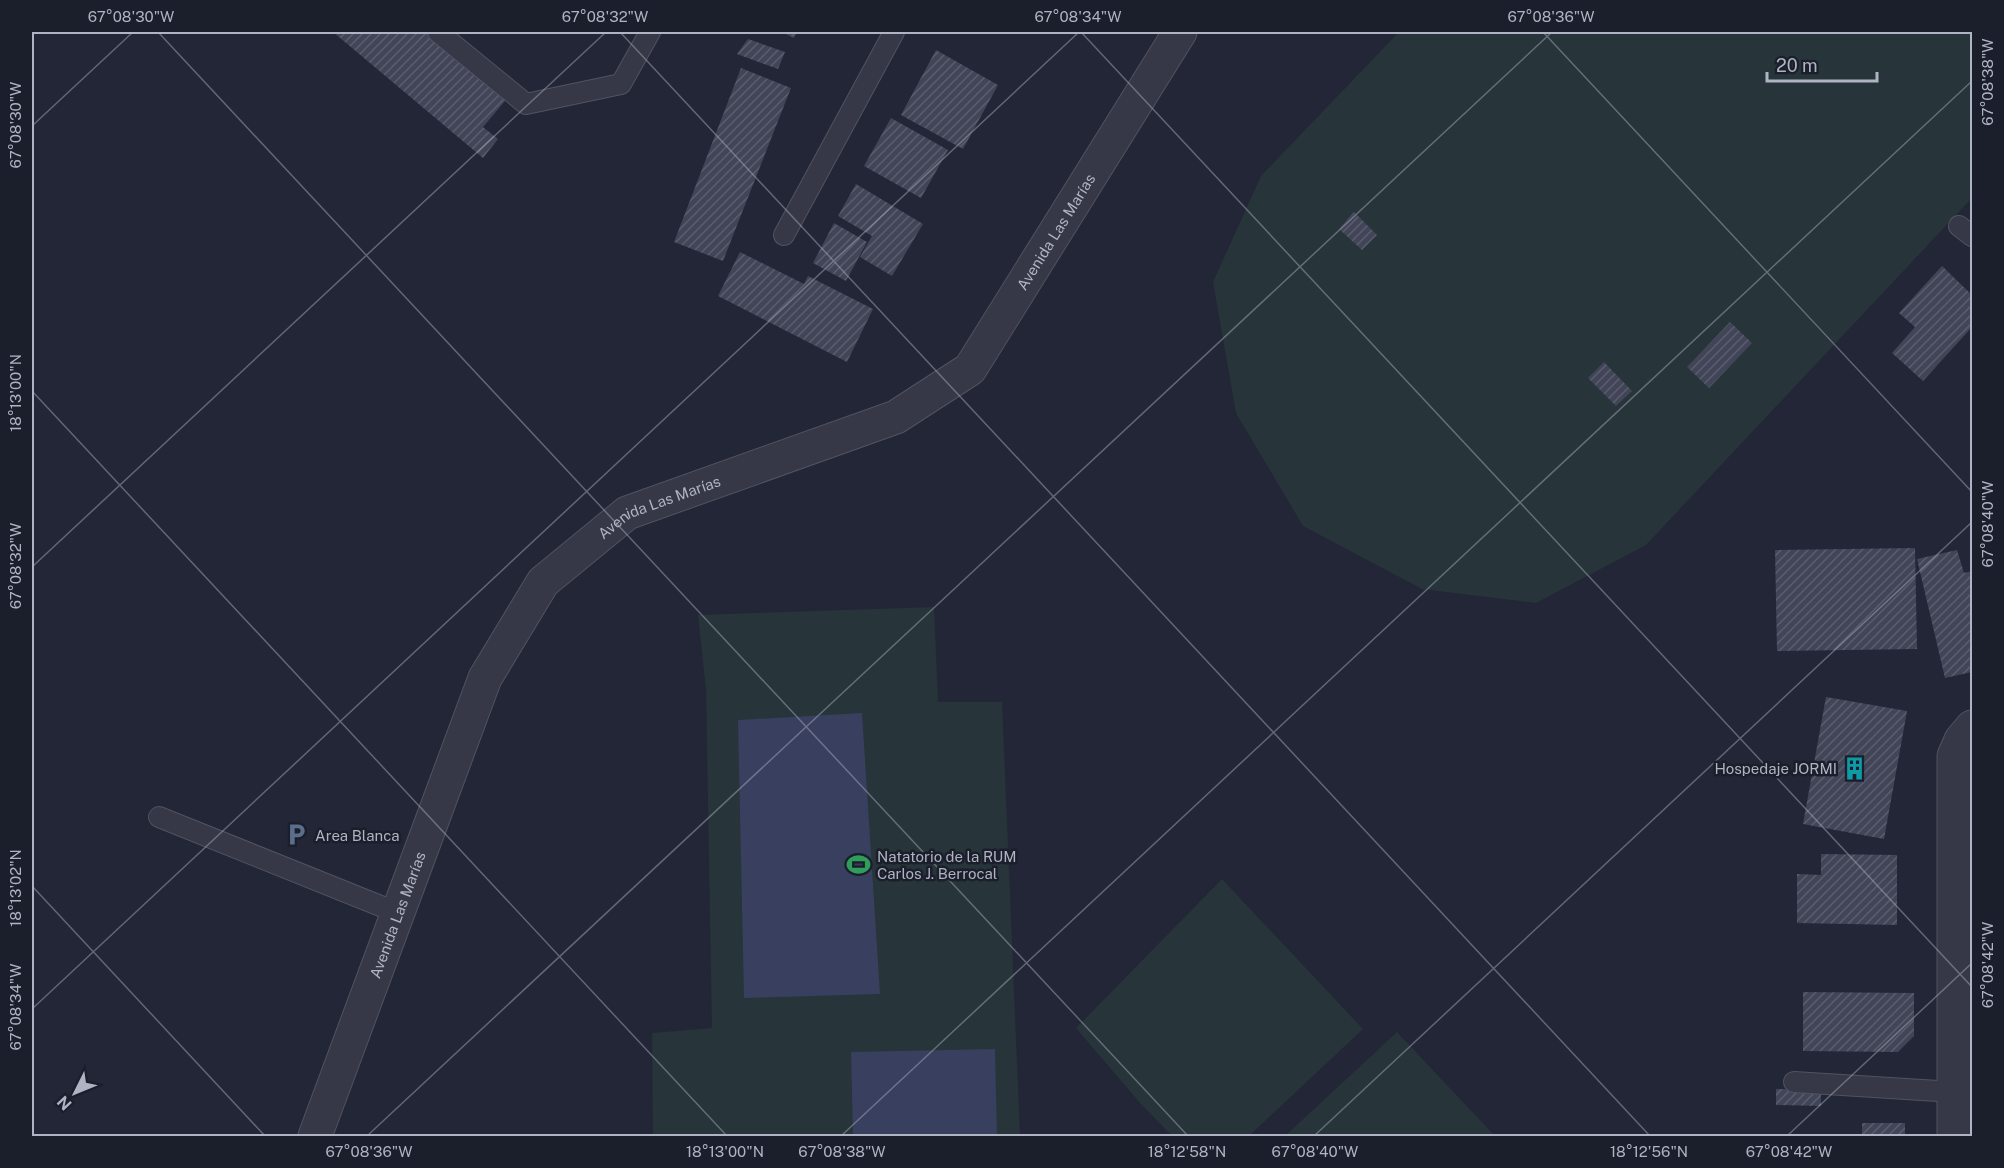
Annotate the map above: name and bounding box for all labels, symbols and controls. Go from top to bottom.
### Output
text: 67°08'30"W [88,8,174,25]
text: 67°08'32"W [562,8,648,25]
text: 67°08'34"W [1034,8,1122,25]
text: 67°08'36"W [1508,8,1594,25]
text: 67°08'38"W [1979,38,1996,126]
scale bar [1767,45,1876,83]
text: 20 m [1776,55,1818,76]
text: 67°08'30"W [7,82,24,168]
street label: Avenida Las Marías [1013,170,1098,293]
text: 18°13'00"N [7,354,24,432]
street label: Avenida Las Marías [594,472,723,542]
text: 67°08'40"W [1979,481,1996,567]
text: 67°08'32"W [7,523,24,609]
building icon: Hospedaje JORMI [1842,755,1868,781]
place label: Hospedaje JORMI [1714,760,1837,777]
parking icon: Area Blanca [284,822,310,848]
place label: Area Blanca [315,827,400,844]
place label: Natatorio de la RUM Carlos J. Berrocal [877,848,1017,882]
text: 18°13'02"N [7,849,24,927]
street label: Avenida Las Marías [366,849,428,980]
sports icon: Natatorio de la RUM Carlos J. Berrocal [846,852,872,878]
text: 67°08'42"W [1979,922,1996,1008]
text: 67°08'34"W [7,963,24,1051]
north arrow [45,1063,105,1123]
text: N [53,1092,76,1114]
text: 67°08'36"W [326,1143,412,1160]
text: 18°13'00"N [686,1143,764,1160]
text: 67°08'38"W [798,1143,886,1160]
text: 18°12'58"N [1148,1143,1226,1160]
text: 67°08'40"W [1272,1143,1358,1160]
text: 18°12'56"N [1610,1143,1688,1160]
text: 67°08'42"W [1746,1143,1832,1160]

